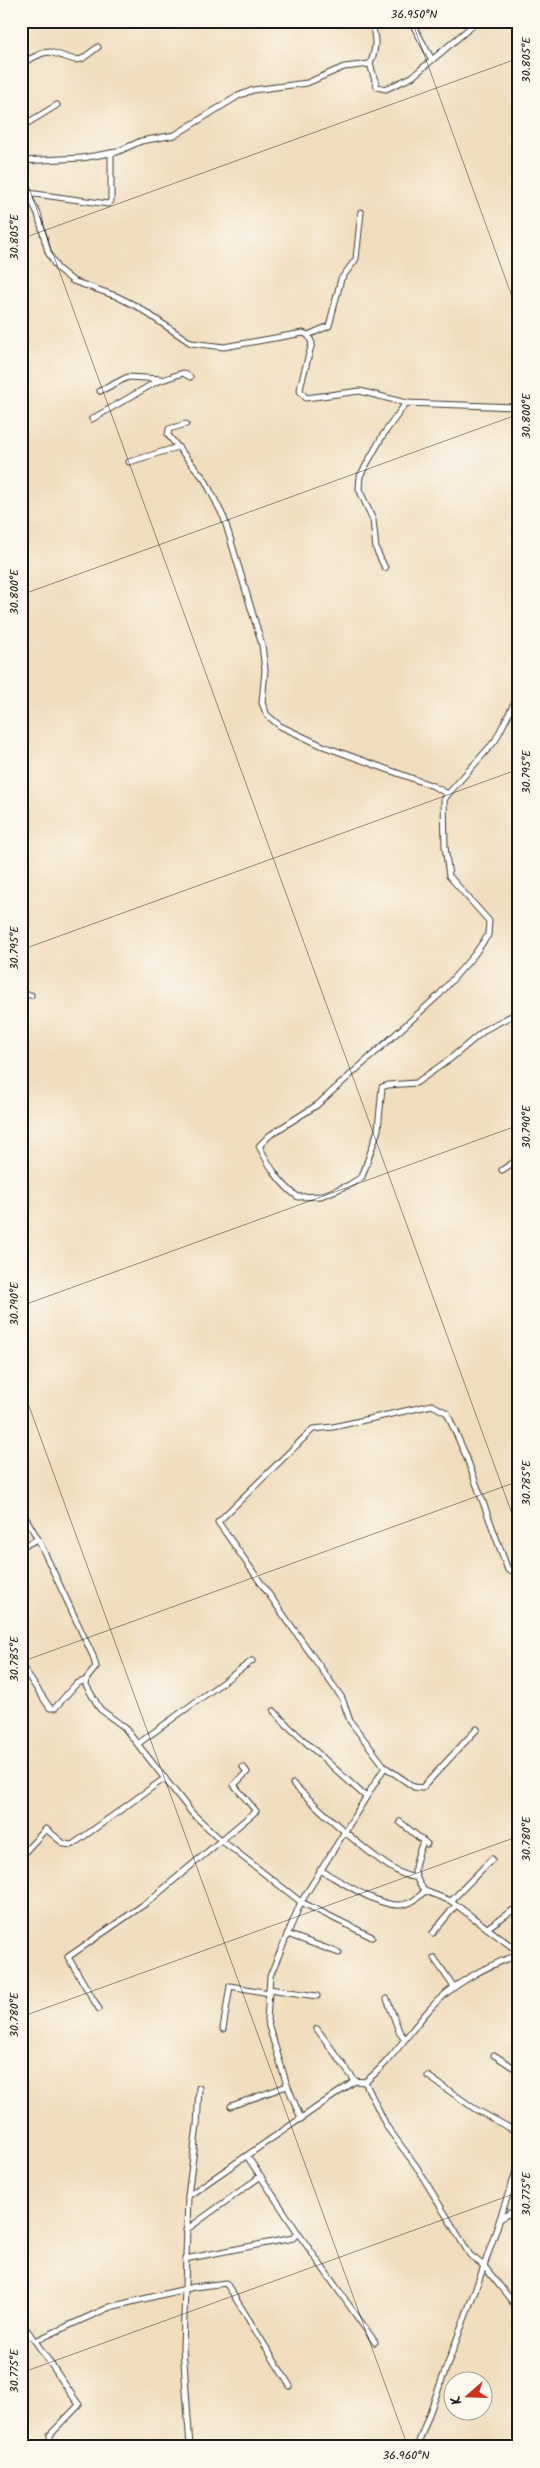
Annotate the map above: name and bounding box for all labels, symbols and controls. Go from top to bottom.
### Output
text: 36.950°N [391,5,437,24]
text: 30.805°E [517,36,536,83]
text: 30.805°E [5,213,24,260]
text: 30.800°E [517,392,536,439]
text: 30.800°E [5,568,24,615]
text: 30.795°E [517,749,536,794]
text: 30.795°E [5,925,24,970]
text: 30.790°E [517,1104,536,1149]
text: 30.790°E [5,1281,24,1326]
text: 30.785°E [517,1459,536,1506]
text: 30.785°E [5,1635,24,1682]
text: 30.780°E [517,1815,536,1862]
text: 30.780°E [5,1991,24,2038]
text: 30.775°E [517,2171,536,2216]
text: 30.775°E [5,2348,24,2393]
north arrow [442,2370,492,2420]
text: K [445,2392,469,2408]
text: 36.960°N [382,2446,430,2465]

